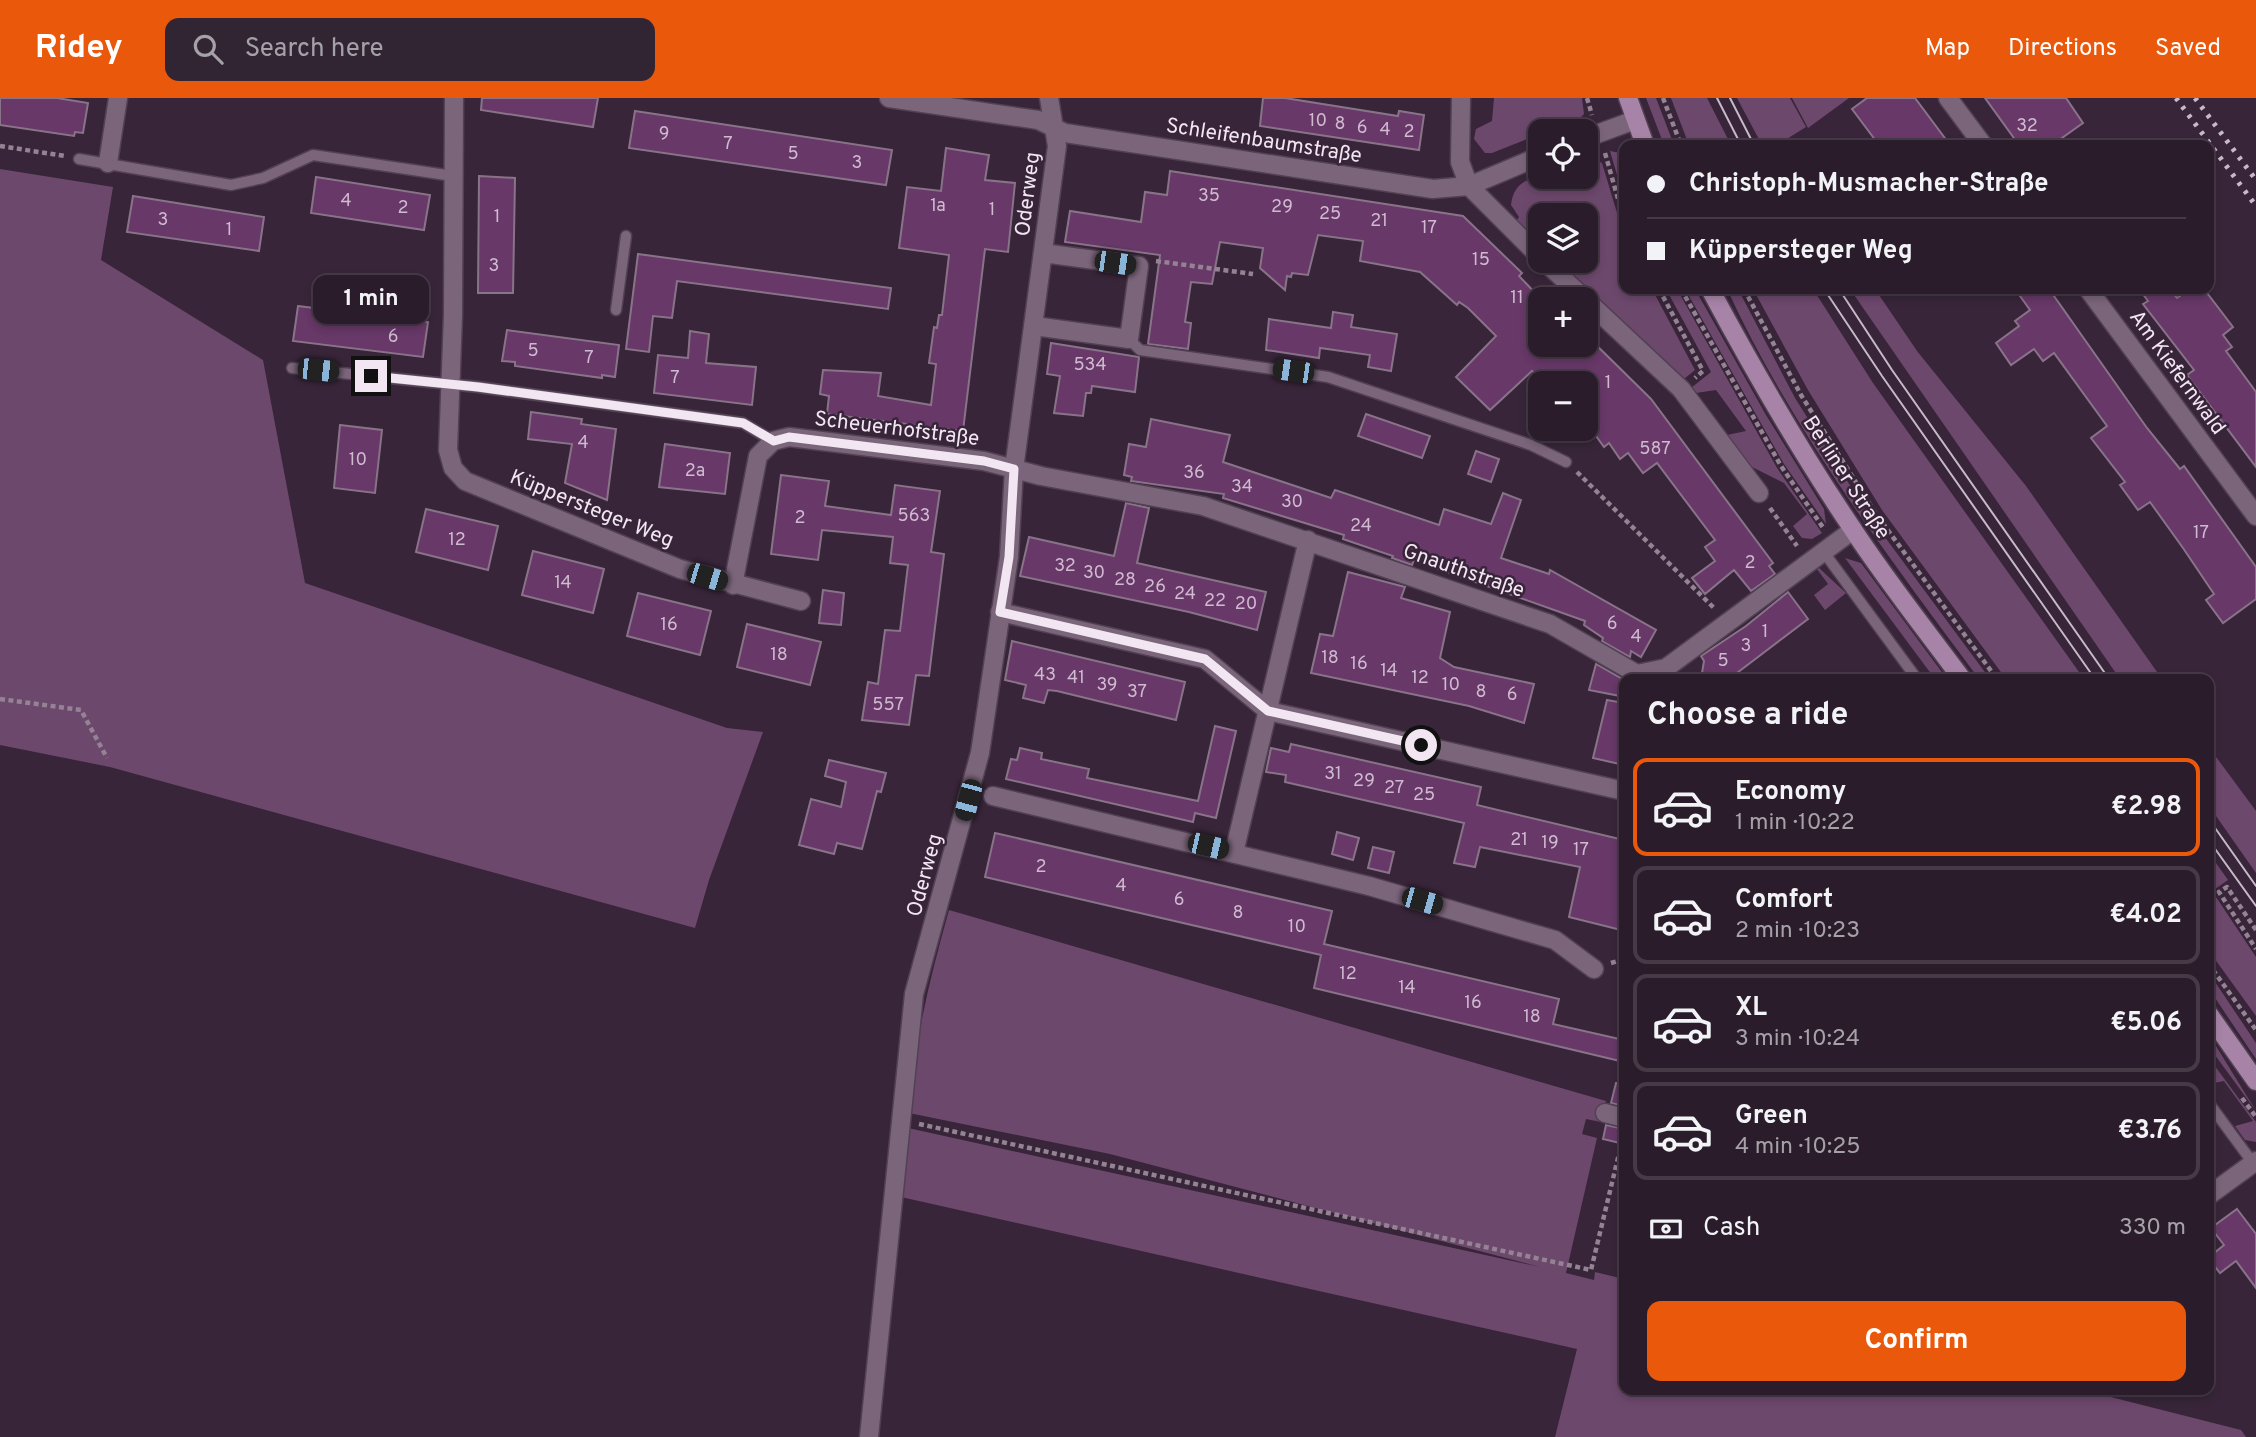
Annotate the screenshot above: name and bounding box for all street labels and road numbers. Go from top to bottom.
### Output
street label: Schleifenbaumstraße [1164,113,1364,170]
street label: Oderweg [1010,150,1047,238]
street label: Am Kiefernwald [2122,305,2231,441]
street label: Scheuerhofstraße [813,406,981,453]
street label: Berliner Straße [1796,411,1896,545]
street label: Küppersteger Weg [505,464,677,555]
street label: Gnauthstraße [1399,538,1528,605]
street label: Oderweg [901,831,949,920]

